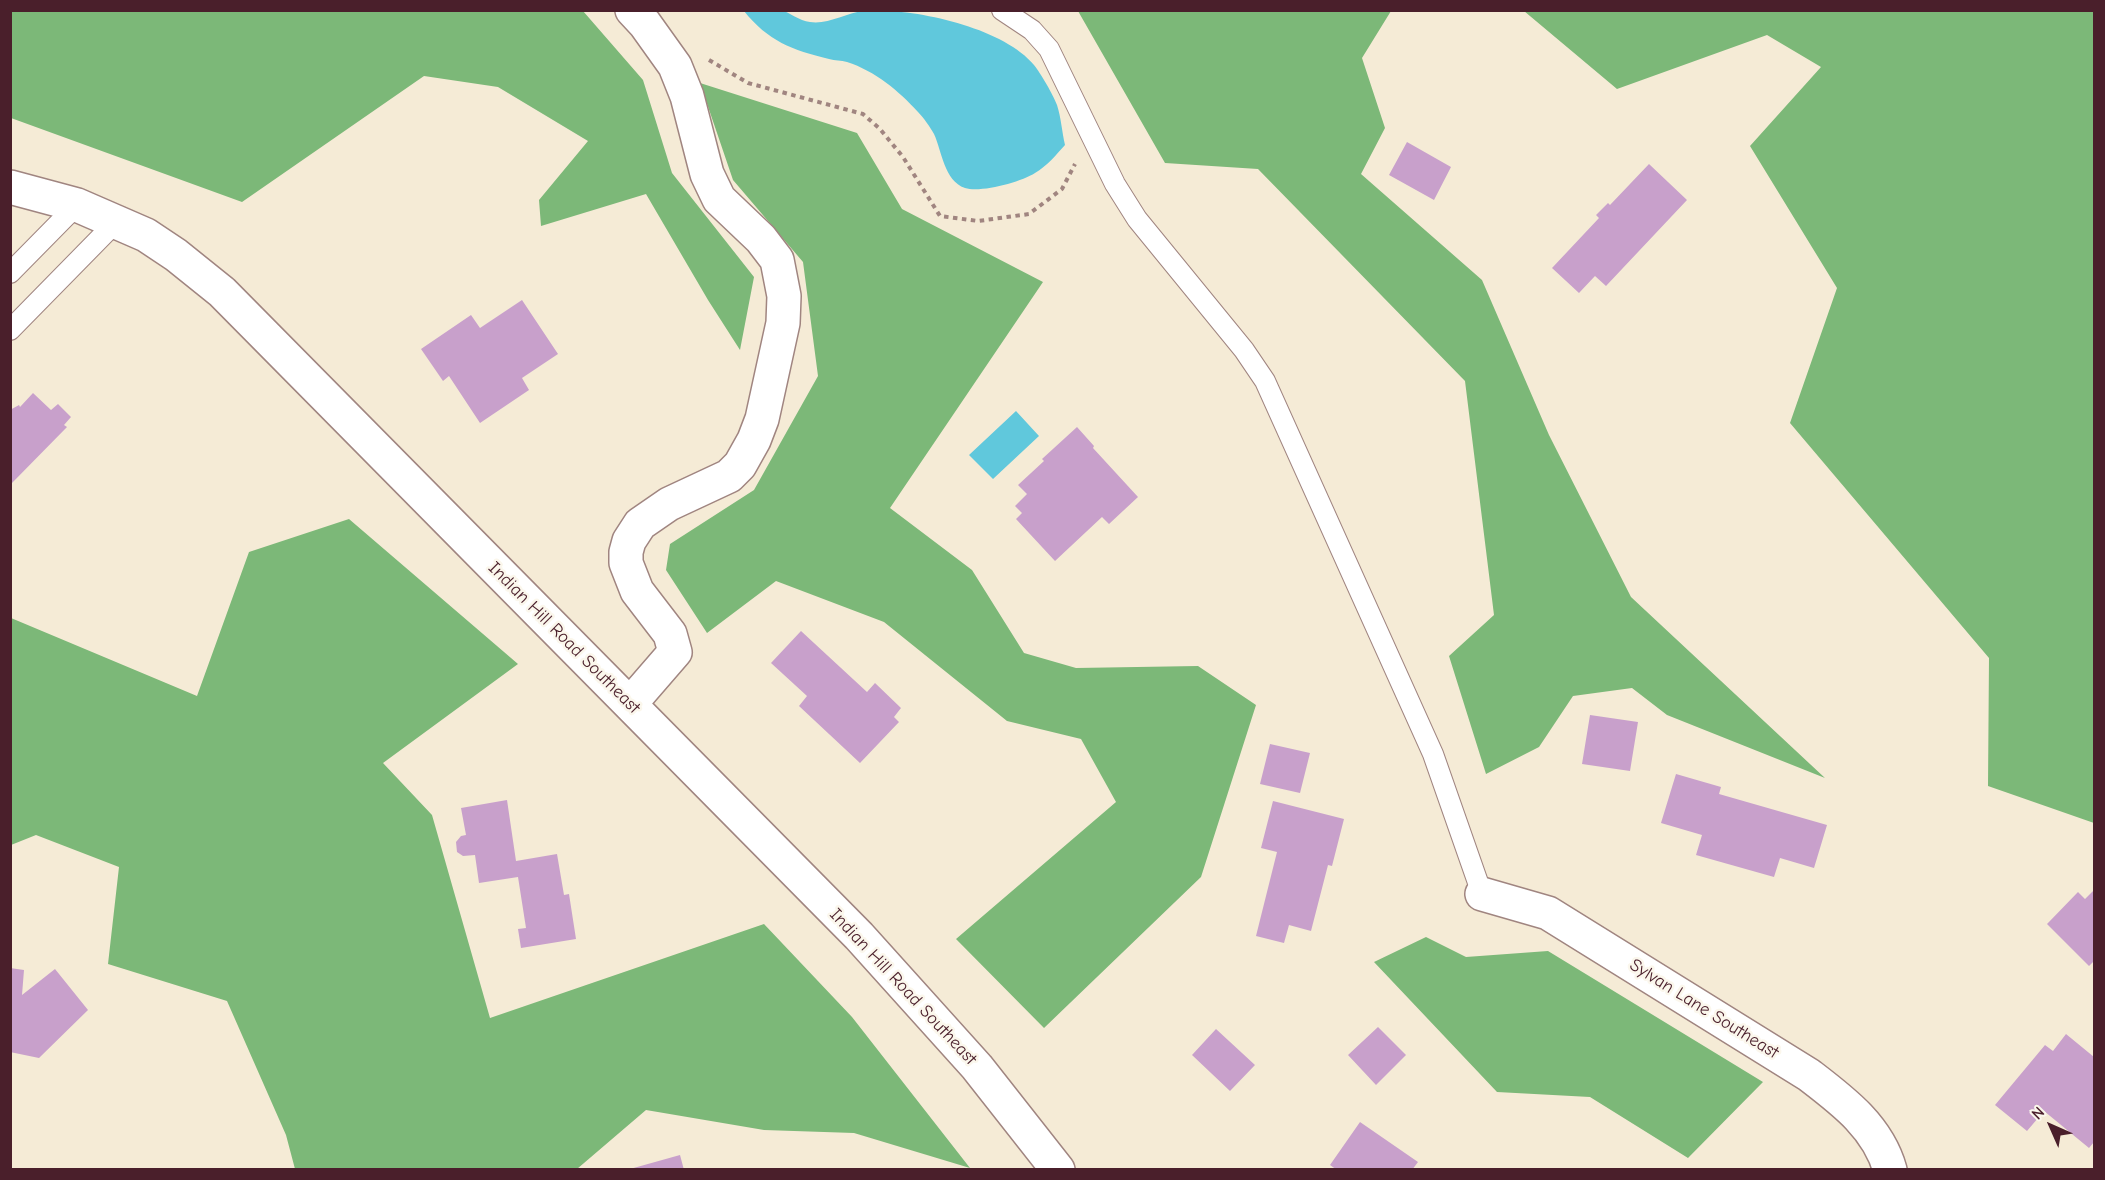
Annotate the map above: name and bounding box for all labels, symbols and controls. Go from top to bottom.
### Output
street label: Indian Hill Road Southeast [483,557,645,719]
street label: Indian Hill Road Southeast [825,904,981,1070]
street label: Sylvan Lane Southeast [1625,954,1783,1064]
north arrow [2021,1096,2081,1156]
text: N [2028,1103,2048,1123]

